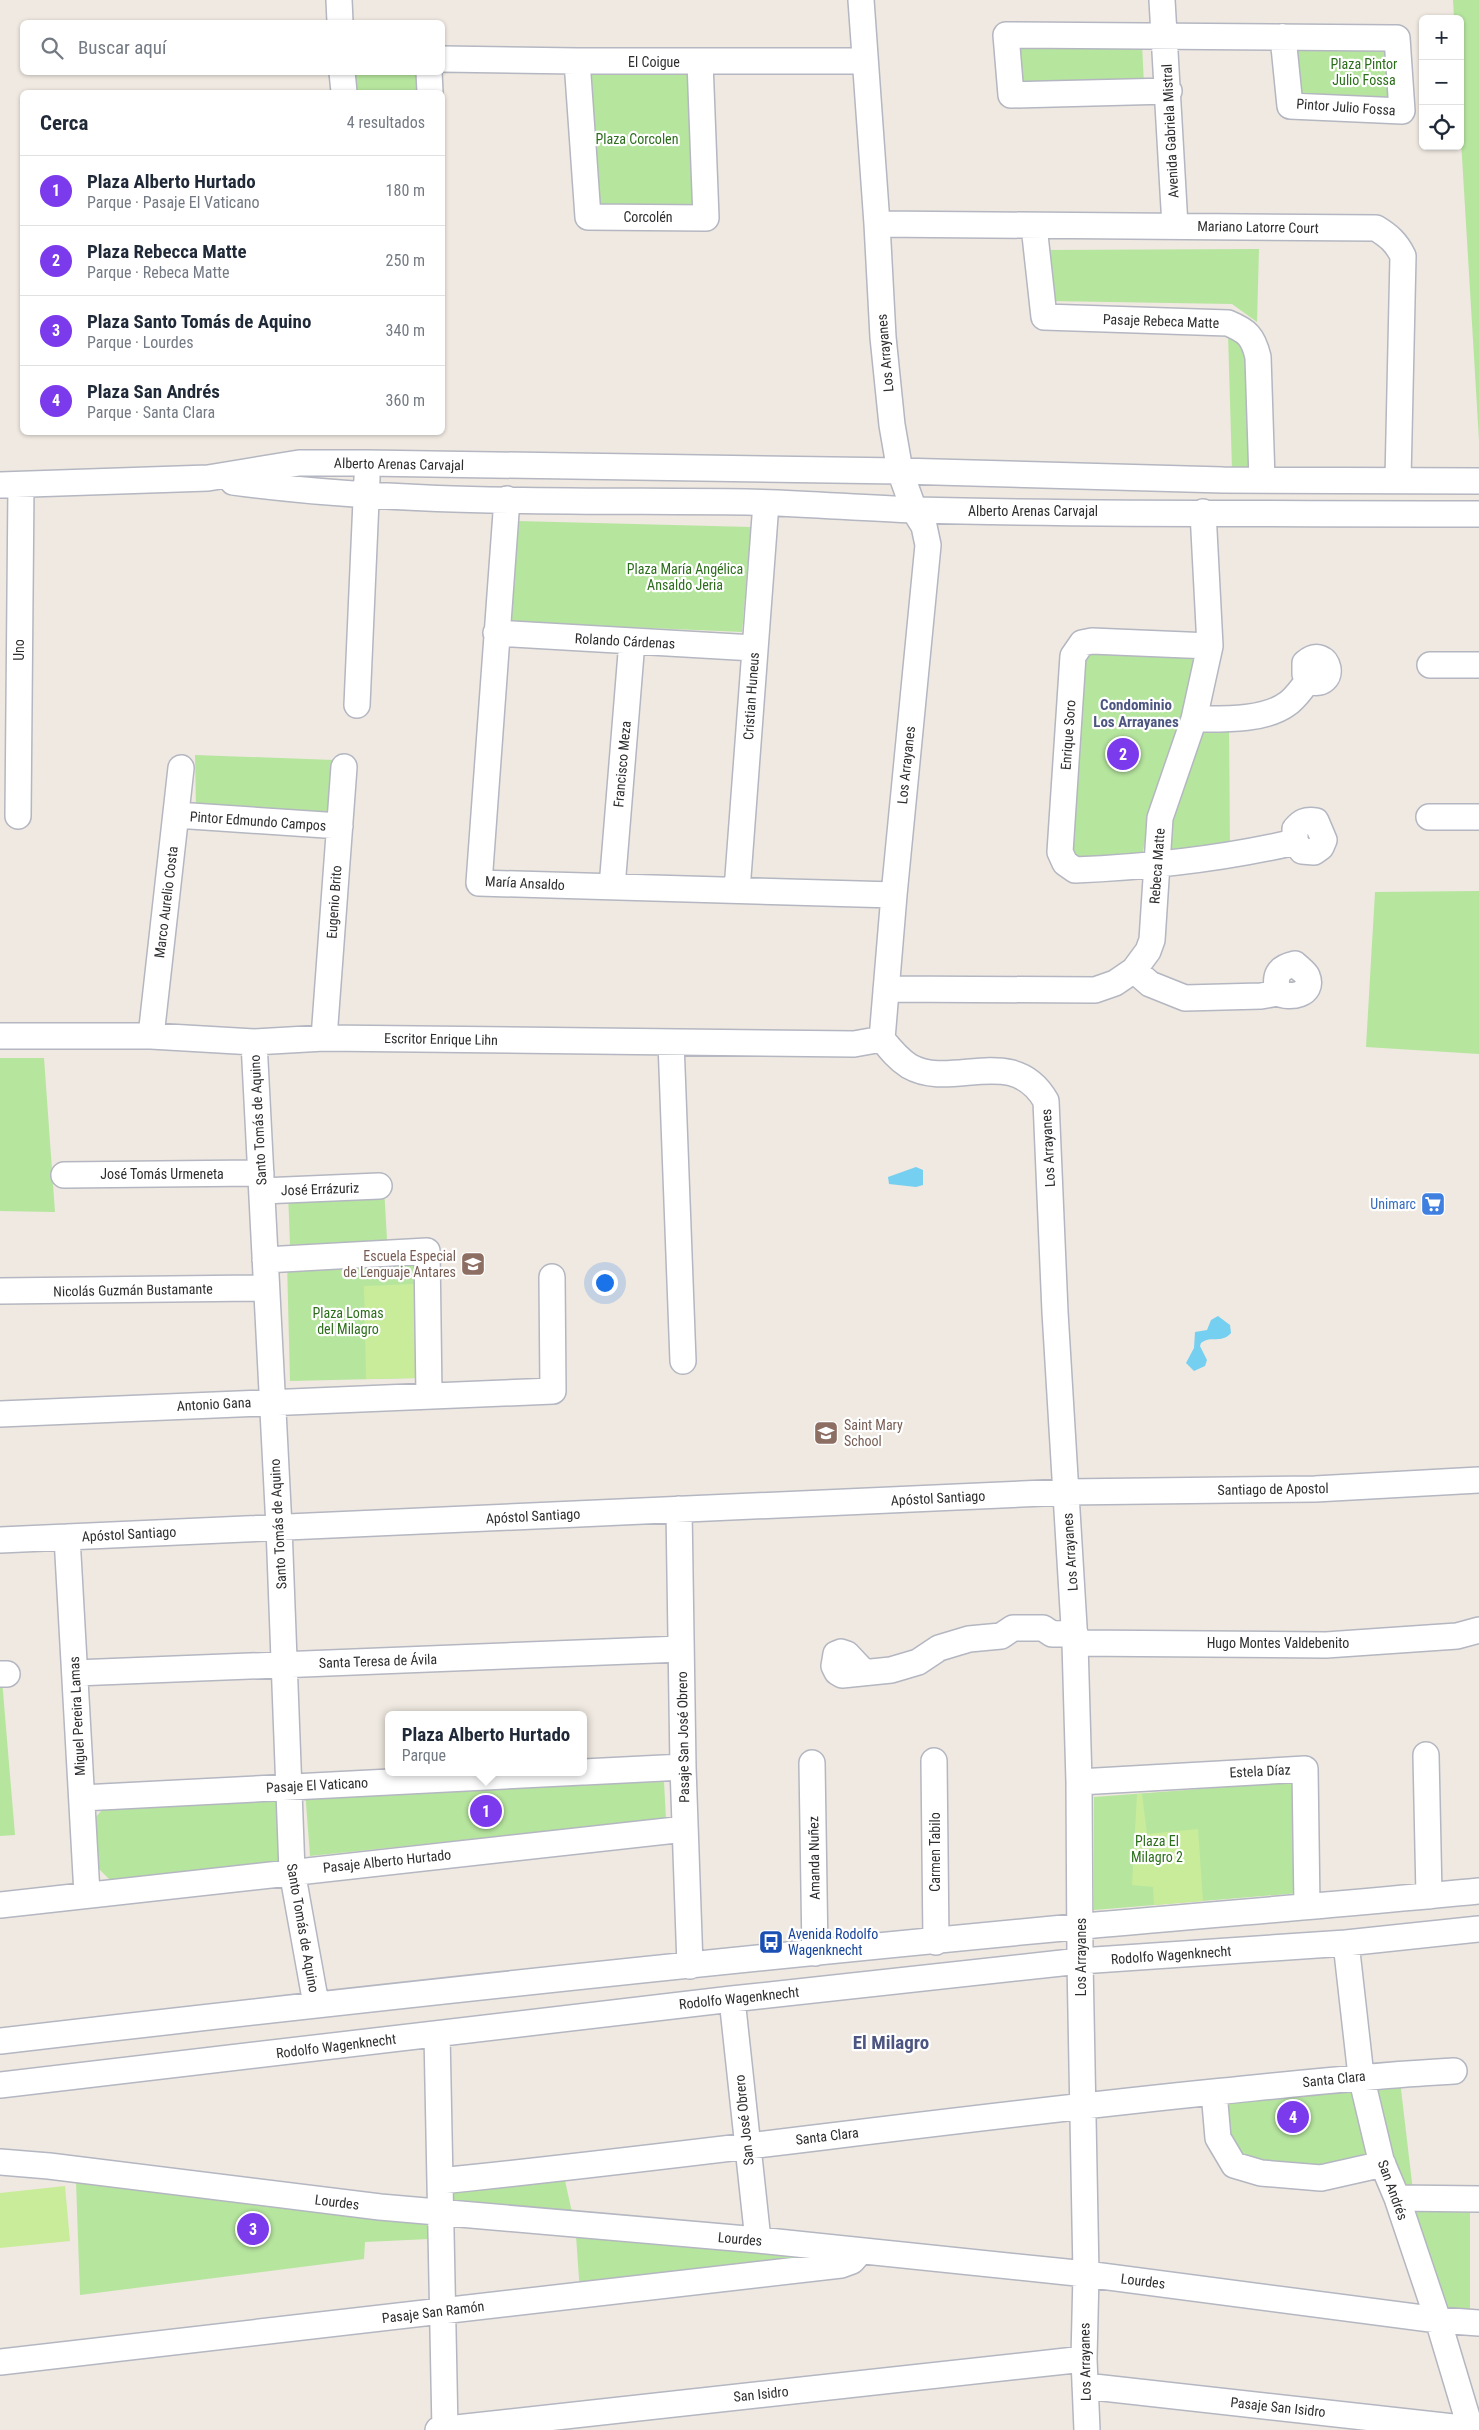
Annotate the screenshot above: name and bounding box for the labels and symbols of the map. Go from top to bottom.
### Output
street label: El Coigue [628,54,680,70]
park label: Plaza Pintor Julio Fossa [1331,56,1397,88]
street label: Avenida Gabriela Mistral [1158,64,1182,198]
street label: Pintor Julio Fossa [1296,96,1396,118]
park label: Plaza Corcolen [596,131,678,147]
street label: Corcolén [623,209,673,225]
street label: Mariano Latorre Court [1197,218,1319,236]
street label: Pasaje Rebeca Matte [1103,311,1220,331]
street label: Los Arrayanes [874,313,896,393]
street label: Alberto Arenas Carvajal [334,455,464,473]
street label: Alberto Arenas Carvajal [968,503,1098,519]
park label: Plaza María Angélica Ansaldo Jeria [627,561,743,593]
street label: Rolando Cárdenas [574,630,676,652]
street label: Uno [11,639,27,661]
street label: Cristian Huneus [740,652,762,740]
district label: Condominio Los Arrayanes [1093,696,1179,731]
street label: Enrique Soro [1058,699,1078,771]
street label: Francisco Meza [610,720,634,808]
street label: Los Arrayanes [894,725,918,805]
pin: 2 [1107,735,1139,773]
street label: Pintor Edmundo Campos [189,808,327,834]
street label: Rebeca Matte [1146,827,1168,904]
street label: Marco Aurelio Costa [151,845,181,959]
street label: Eugenio Brito [323,865,345,939]
street label: María Ansaldo [485,873,565,893]
street label: Escritor Enrique Lihn [384,1030,498,1048]
street label: Santo Tomás de Aquino [247,1054,269,1186]
street label: Los Arrayanes [1038,1108,1058,1188]
street label: José Tomás Urmeneta [100,1166,224,1182]
street label: José Errázuriz [281,1180,359,1198]
supermarket icon: Unimarc [1420,1191,1446,1217]
place label: Unimarc [1370,1196,1416,1212]
place label: Escuela Especial de Lenguaje Antares [343,1248,456,1280]
school or university icon: Escuela Especial de Lenguaje Antares [460,1251,486,1277]
your location [592,1270,618,1296]
street label: Nicolás Guzmán Bustamante [53,1281,213,1299]
park label: Plaza Lomas del Milagro [312,1305,384,1337]
street label: Antonio Gana [176,1394,252,1414]
place label: Saint Mary School [844,1417,903,1449]
school or university icon: Saint Mary School [813,1420,839,1446]
street label: Santo Tomás de Aquino [267,1458,289,1590]
street label: Santiago de Apostol [1217,1480,1329,1498]
street label: Apóstol Santiago [890,1488,986,1508]
street label: Apóstol Santiago [485,1506,581,1526]
street label: Los Arrayanes [1059,1512,1081,1592]
street label: Apóstol Santiago [81,1524,177,1544]
street label: Hugo Montes Valdebenito [1207,1635,1349,1651]
street label: Santa Teresa de Ávila [319,1650,437,1671]
street label: Miguel Pereira Lamas [66,1656,88,1776]
street label: Pasaje San José Obrero [674,1671,692,1803]
street label: Estela Díaz [1229,1761,1291,1781]
street label: Pasaje El Vaticano [265,1774,369,1796]
pin: 1 [470,1792,502,1830]
street label: Carmen Tabilo [927,1812,943,1892]
street label: Amanda Nuñez [805,1816,823,1900]
park label: Plaza El Milagro 2 [1131,1833,1183,1865]
street label: Pasaje Alberto Hurtado [322,1846,452,1876]
street label: Santo Tomás de Aquino [284,1862,322,1994]
street label: Los Arrayanes [1073,1918,1089,1996]
place label: Avenida Rodolfo Wagenknecht [788,1926,878,1958]
bus stop icon: Avenida Rodolfo Wagenknecht [758,1929,784,1955]
street label: Rodolfo Wagenknecht [1110,1943,1232,1967]
street label: Rodolfo Wagenknecht [678,1984,800,2012]
street label: Rodolfo Wagenknecht [275,2031,397,2061]
district label: El Milagro [853,2031,929,2054]
street label: Santa Clara [1302,2068,1366,2090]
street label: San José Obrero [731,2074,757,2166]
pin: 4 [1277,2098,1309,2136]
street label: Santa Clara [795,2124,859,2148]
street label: San Andrés [1375,2158,1411,2222]
street label: Lourdes [314,2191,360,2213]
pin: 3 [237,2210,269,2248]
street label: Lourdes [717,2229,763,2249]
street label: Lourdes [1120,2270,1166,2292]
street label: Pasaje San Ramón [381,2298,485,2326]
street label: Los Arrayanes [1076,2323,1094,2401]
street label: San Isidro [733,2383,789,2405]
street label: Pasaje San Isidro [1230,2394,1326,2420]

